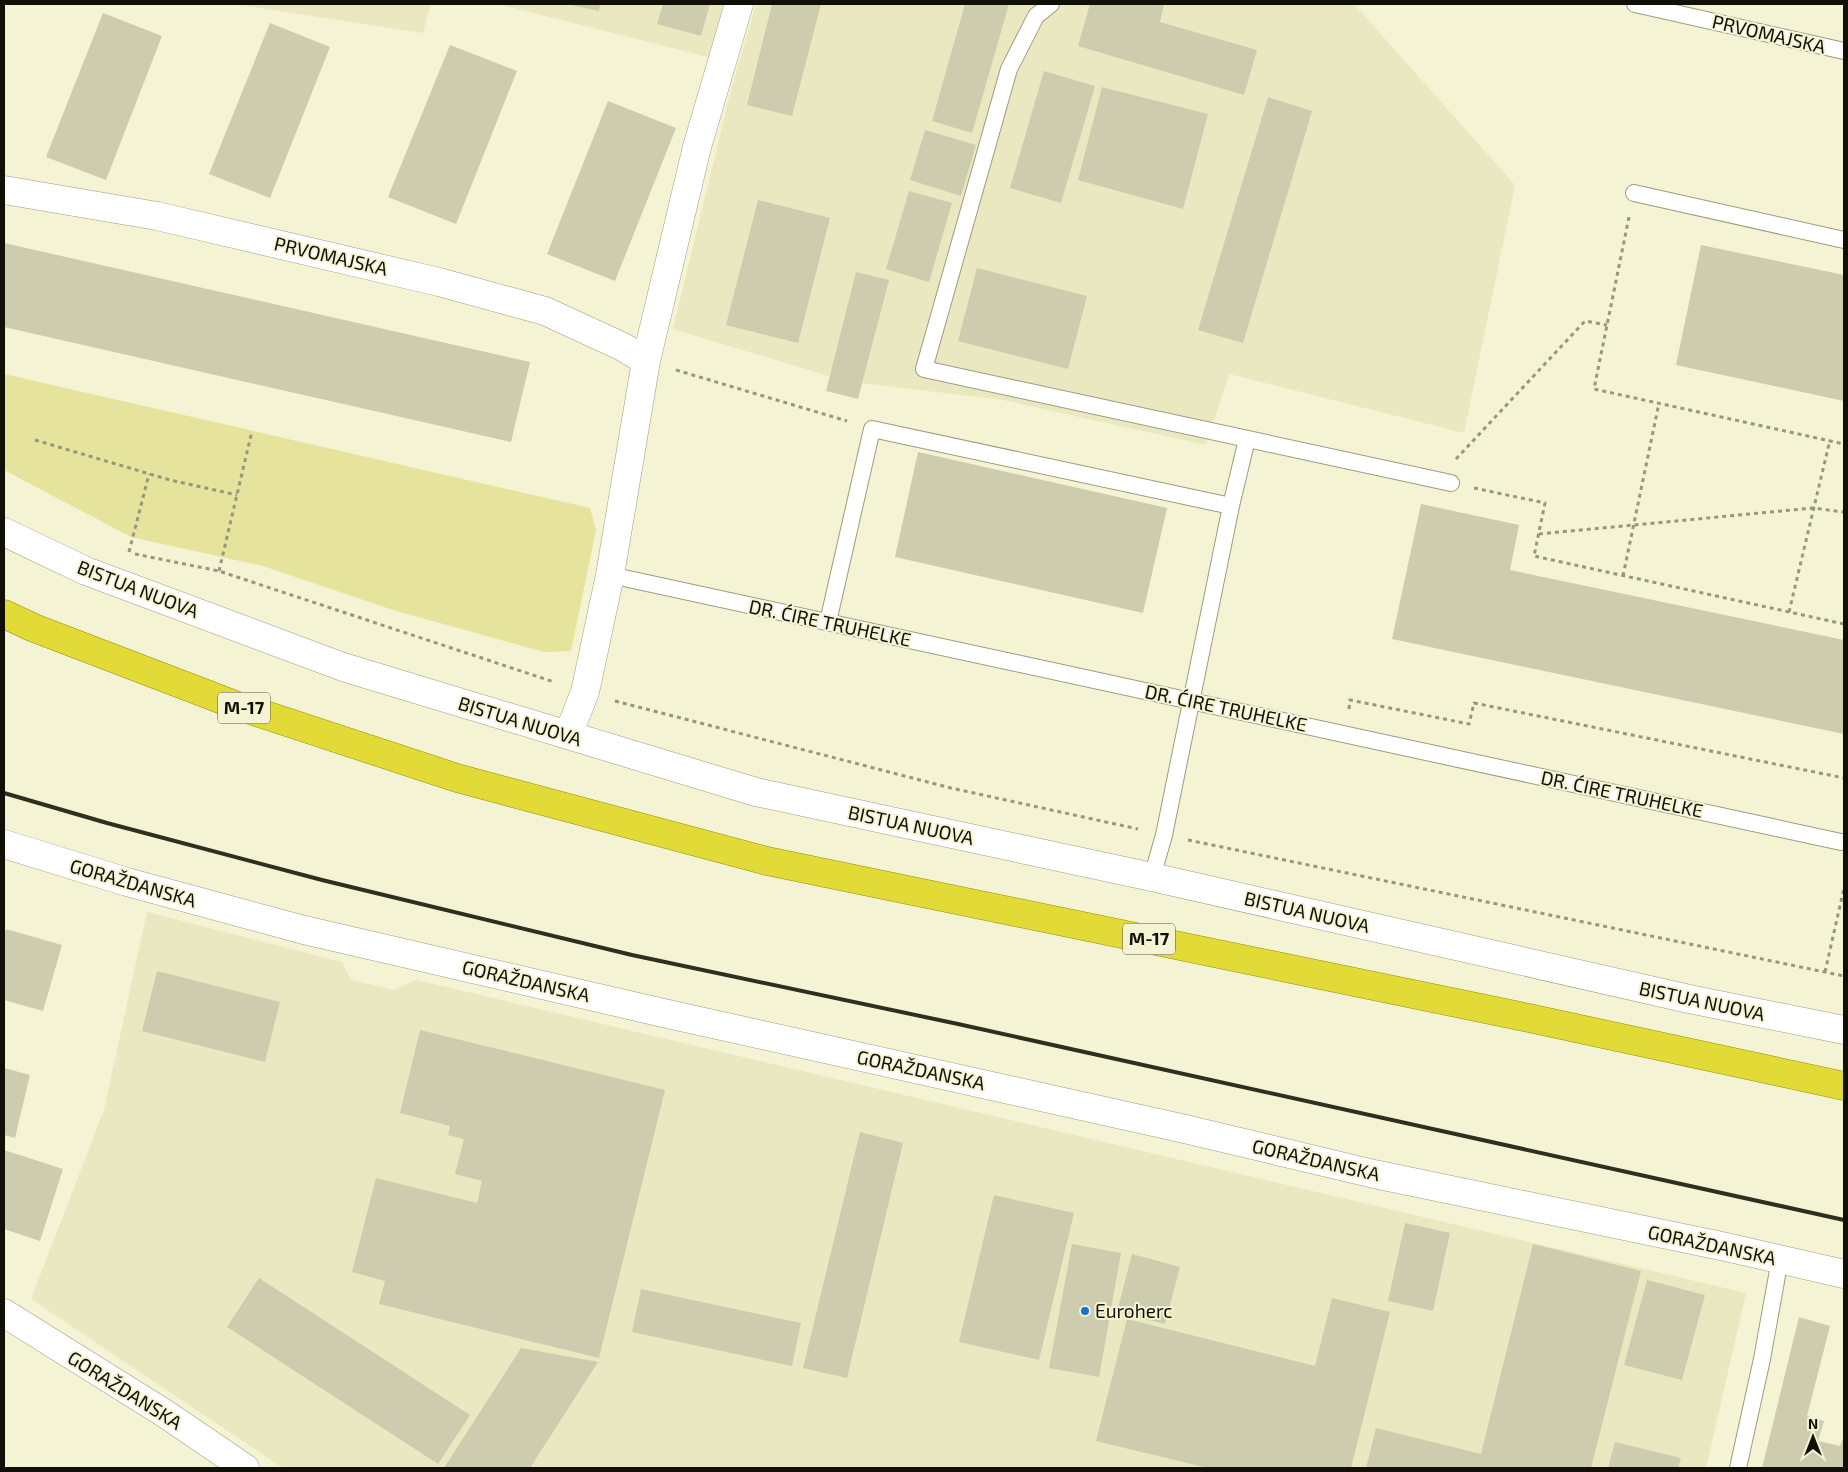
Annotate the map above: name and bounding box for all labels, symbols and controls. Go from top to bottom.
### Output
street label: PRVOMAJSKA [1710,9,1828,58]
street label: PRVOMAJSKA [272,231,390,280]
street label: BISTUA NUOVA [74,555,202,622]
street label: DR. ĆIRE TRUHELKE [747,594,913,651]
street label: DR. ĆIRE TRUHELKE [1143,679,1309,736]
street label: BISTUA NUOVA [456,691,585,750]
road number: M-17 [218,692,270,724]
street label: DR. ĆIRE TRUHELKE [1539,765,1705,822]
street label: BISTUA NUOVA [846,800,976,849]
street label: GORAŽDANSKA [67,853,199,912]
street label: BISTUA NUOVA [1242,886,1372,937]
road number: M-17 [1123,924,1175,954]
street label: GORAŽDANSKA [460,955,592,1006]
street label: BISTUA NUOVA [1637,976,1767,1025]
street label: GORAŽDANSKA [855,1045,987,1094]
street label: GORAŽDANSKA [1250,1134,1382,1185]
street label: GORAŽDANSKA [1646,1220,1778,1269]
place label: Euroherc [1095,1299,1173,1322]
marker: Euroherc [1079,1305,1091,1317]
street label: GORAŽDANSKA [64,1345,187,1434]
north arrow [1788,1412,1838,1462]
text: N [1808,1415,1818,1432]

